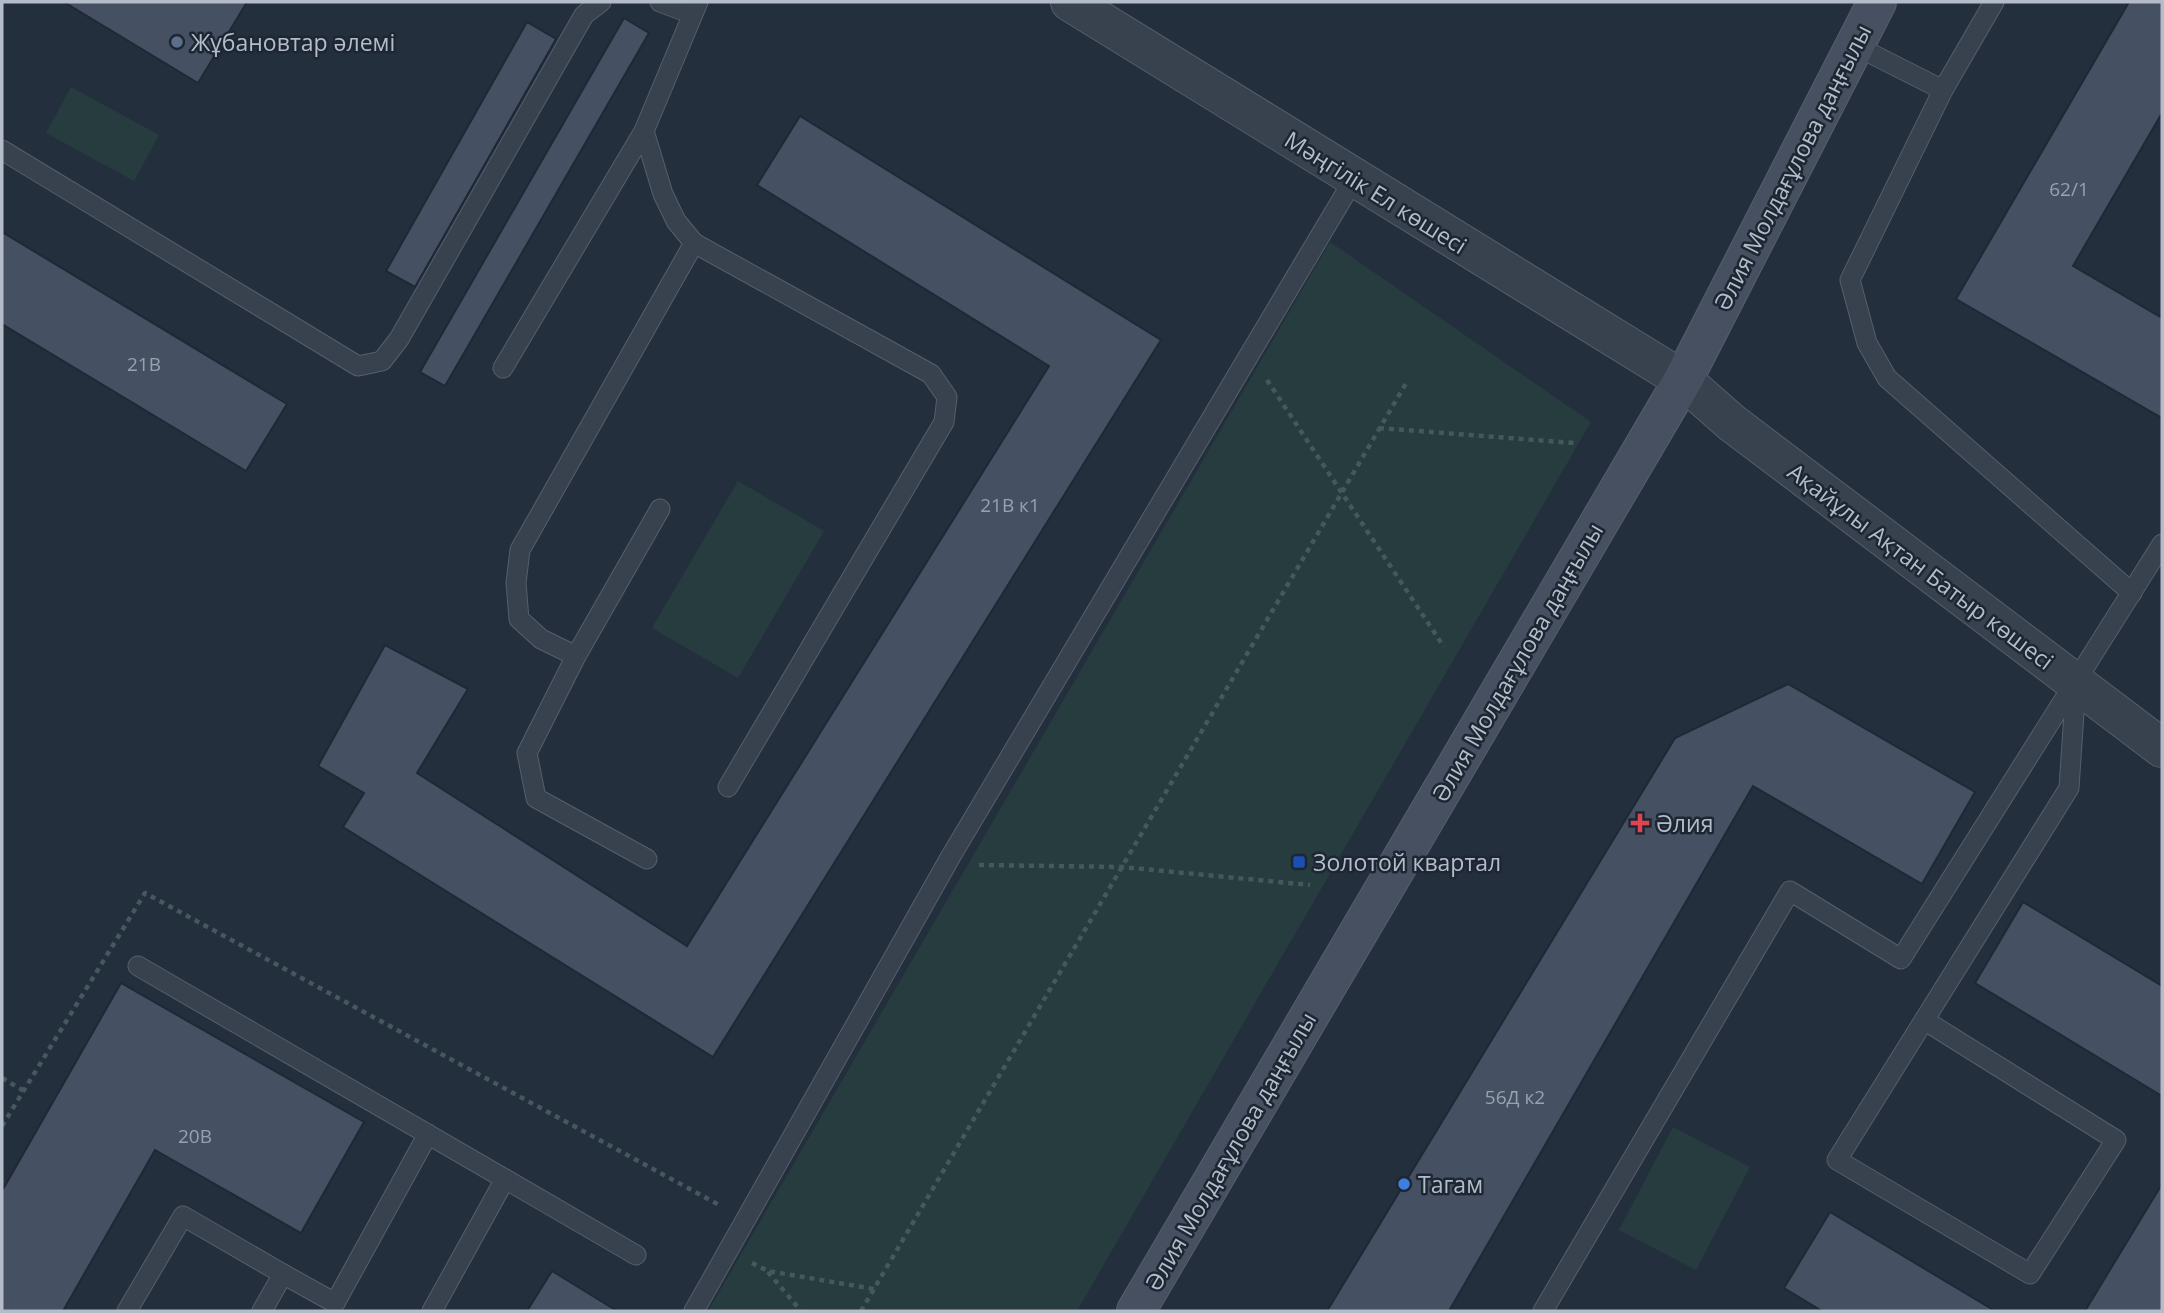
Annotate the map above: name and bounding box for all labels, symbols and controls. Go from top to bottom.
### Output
street label: Әлия Молдағұлова даңғылы [1706,19,1878,315]
place label: Жұбановтар әлемі [191,26,395,58]
marker: Жұбановтар әлемі [169,34,185,50]
street label: Мәңгілік Ел көшесі [1279,123,1473,261]
house number: 62/1 [2049,176,2089,202]
house number: 21В [127,351,161,377]
street label: Ақайұлы Ақтан Батыр көшесі [1781,455,2061,677]
house number: 21В к1 [980,492,1040,518]
street label: Әлия Молдағұлова даңғылы [1424,517,1610,807]
place label: Әлия [1656,807,1713,839]
marker: Әлия [1630,813,1650,833]
place label: Золотой квартал [1313,846,1501,878]
marker: Золотой квартал [1291,854,1307,870]
street label: Әлия Молдағұлова даңғылы [1137,1006,1323,1296]
house number: 56Д к2 [1485,1084,1545,1110]
house number: 20В [178,1123,212,1149]
place label: Тагам [1418,1168,1483,1200]
marker: Тагам [1396,1176,1412,1192]

